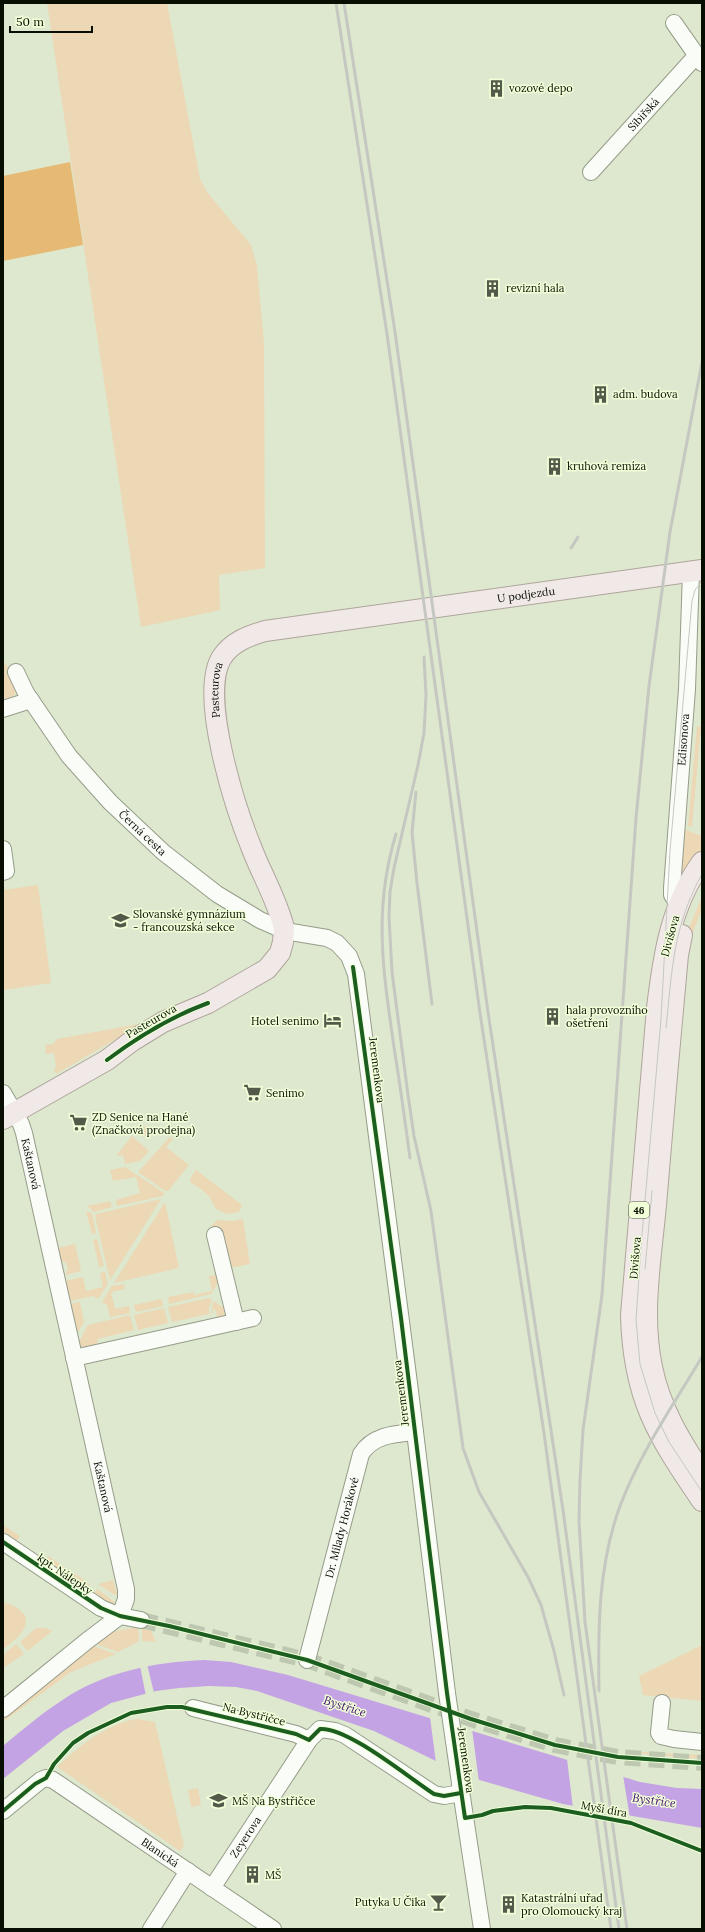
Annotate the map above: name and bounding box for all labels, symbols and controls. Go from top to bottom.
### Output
scale bar [10,8,92,34]
text: 50 m [16,14,44,29]
building icon: vozové depo [486,78,506,98]
place label: vozové depo [509,81,573,95]
street label: Sibiřská [625,94,662,134]
building icon: revizní hala [483,278,503,298]
place label: revizní hala [506,281,565,295]
building icon: adm. budova [590,384,610,404]
place label: adm. budova [613,387,678,401]
building icon: kruhová remíza [544,456,564,476]
place label: kruhová remíza [567,459,646,473]
street label: U podjezdu [496,584,556,606]
street label: Pasteurova [207,660,226,719]
street label: Edisonova [674,713,692,766]
street label: Černá cesta [116,807,170,859]
place label: Slovanské gymnázium - francouzská sekce [133,907,246,934]
school or university icon: Slovanské gymnázium - francouzská sekce [110,910,130,930]
street label: Divišova [658,913,682,958]
street label: Pasteurova [123,1001,179,1041]
place label: hala provozního ošetření [566,1003,648,1030]
building icon: hala provozního ošetření [543,1006,563,1026]
hotel icon: Hotel senimo [322,1011,342,1031]
place label: Hotel senimo [251,1014,319,1028]
street label: Jeremenkova [366,1035,388,1104]
supermarket icon: Senimo [243,1083,263,1103]
place label: Senimo [266,1086,304,1100]
place label: ZD Senice na Hané (Značková prodejna) [92,1110,195,1138]
supermarket icon: ZD Senice na Hané (Značková prodejna) [69,1113,89,1133]
street label: Kaštanová [18,1137,44,1191]
road number: 46 [629,1202,649,1218]
street label: Divišova [626,1236,644,1280]
street label: Jeremenkova [390,1359,412,1428]
street label: Kaštanová [91,1460,116,1514]
street label: Dr. Milady Horákové [322,1475,362,1580]
street label: kpt. Nálepky [35,1550,95,1598]
water label: Bystřice [322,1692,368,1720]
street label: Na Bystřičce [221,1699,287,1729]
street label: Jeremenkova [454,1725,478,1794]
water label: Bystřice [631,1790,677,1811]
school or university icon: MŠ Na Bystřičce [209,1791,229,1811]
place label: MŠ Na Bystřičce [232,1794,315,1808]
street label: Myší díra [580,1798,629,1820]
street label: Zeyerova [227,1813,264,1860]
street label: Blanická [138,1835,182,1870]
building icon: MŠ [242,1865,262,1885]
place label: MŠ [265,1868,281,1882]
place label: Katastrální uřad pro Olomoucký kraj [521,1891,622,1918]
bar icon: Putyka U Čika [429,1892,449,1912]
building icon: Katastrální uřad pro Olomoucký kraj [498,1894,518,1914]
place label: Putyka U Čika [355,1895,426,1909]

